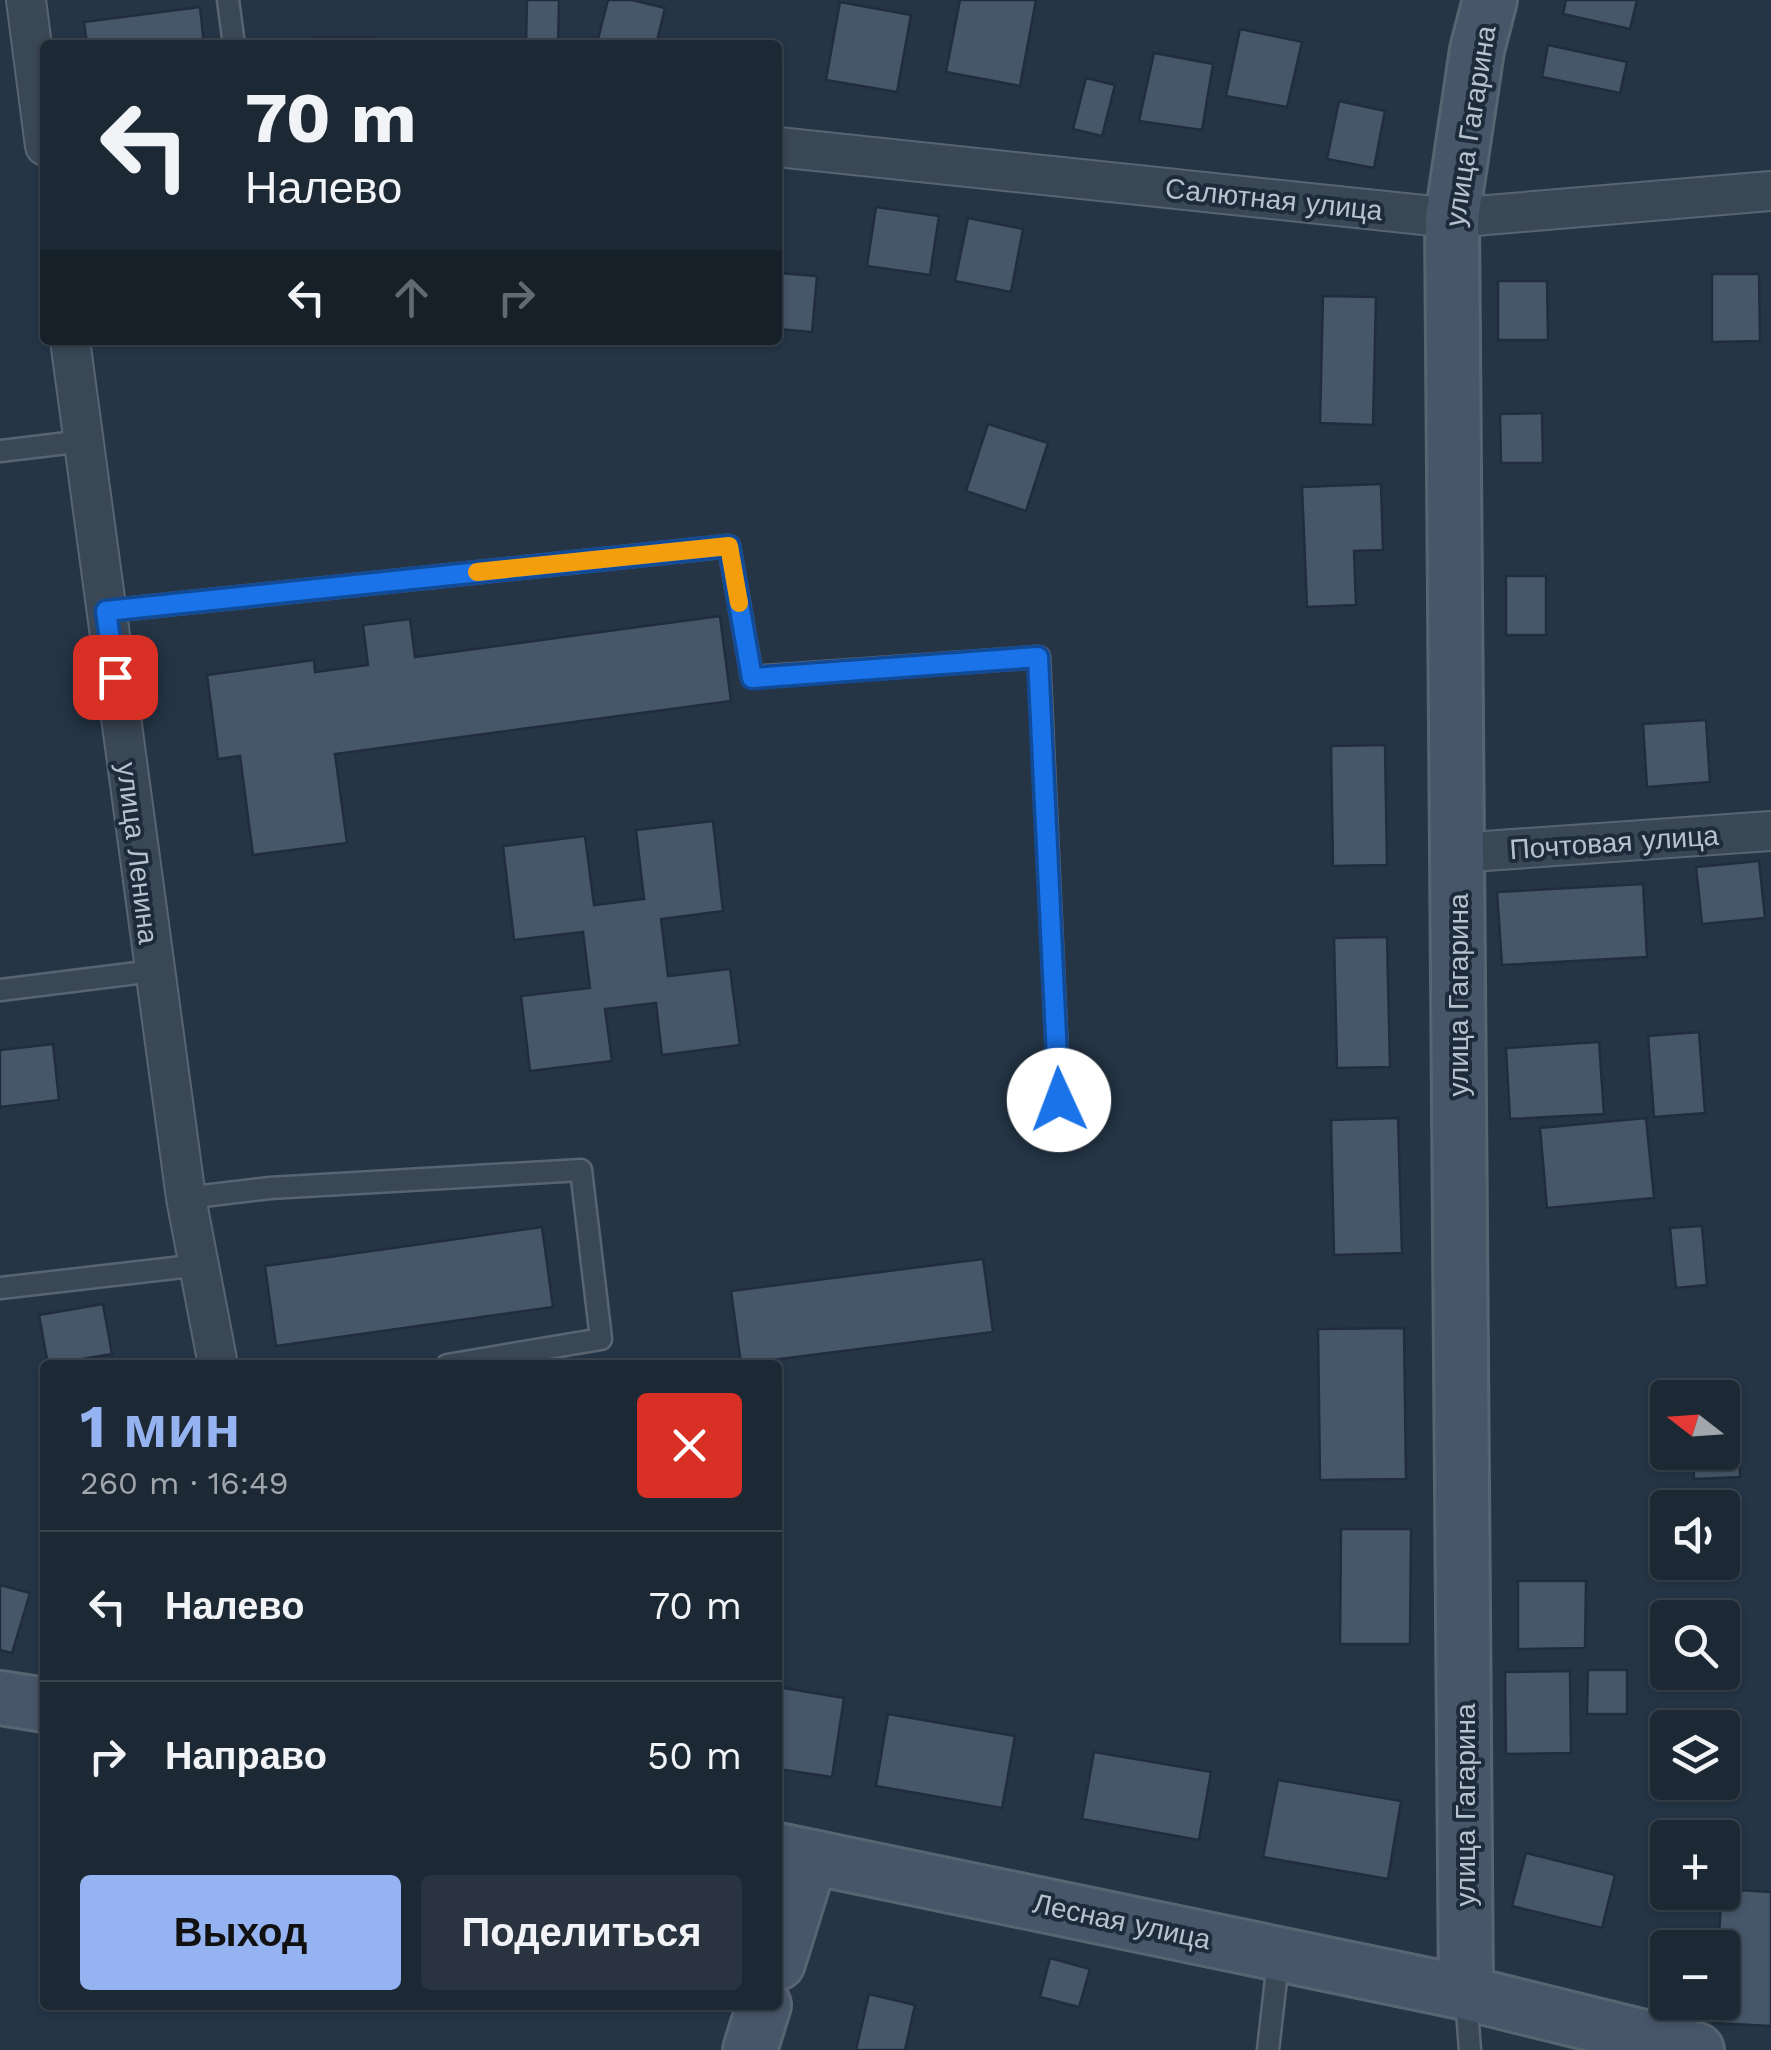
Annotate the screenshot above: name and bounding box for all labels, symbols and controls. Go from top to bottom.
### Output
street label: улица Гагарина [1438,23,1503,229]
text: 70 m [245,77,417,159]
icon: left [80,80,210,210]
text: Налево [245,161,402,214]
street label: Салютная улица [1164,172,1385,227]
icon: left [279,270,334,325]
icon: ahead [384,270,439,325]
icon: right [489,270,544,325]
pin [73,635,158,720]
icon: arrive [88,650,143,705]
street label: улица Ленина [110,760,165,946]
street label: Почтовая улица [1508,819,1720,866]
street label: улица Гагарина [1442,893,1475,1097]
position arrow [1007,1048,1111,1152]
north arrow [1650,1380,1740,1470]
map controls [1650,1380,1740,2020]
text: 1 мин [80,1391,241,1462]
button: close [637,1393,742,1498]
text: 260 m · 16:49 [80,1464,289,1502]
button: sound [1650,1490,1740,1580]
icon: left [80,1579,135,1634]
text: Налево [165,1584,304,1628]
text: 70 m [649,1584,742,1628]
button: search [1650,1600,1740,1690]
street label: улица Гагарина [1449,1703,1482,1907]
button: layers [1650,1710,1740,1800]
icon: right [80,1729,135,1784]
text: Направо [165,1734,327,1778]
text: 50 m [647,1734,742,1778]
button: + [1650,1820,1740,1910]
button: Выход [80,1875,401,1990]
button: Поделиться [421,1875,742,1990]
street label: Лесная улица [1030,1887,1214,1956]
button: − [1650,1930,1740,2020]

